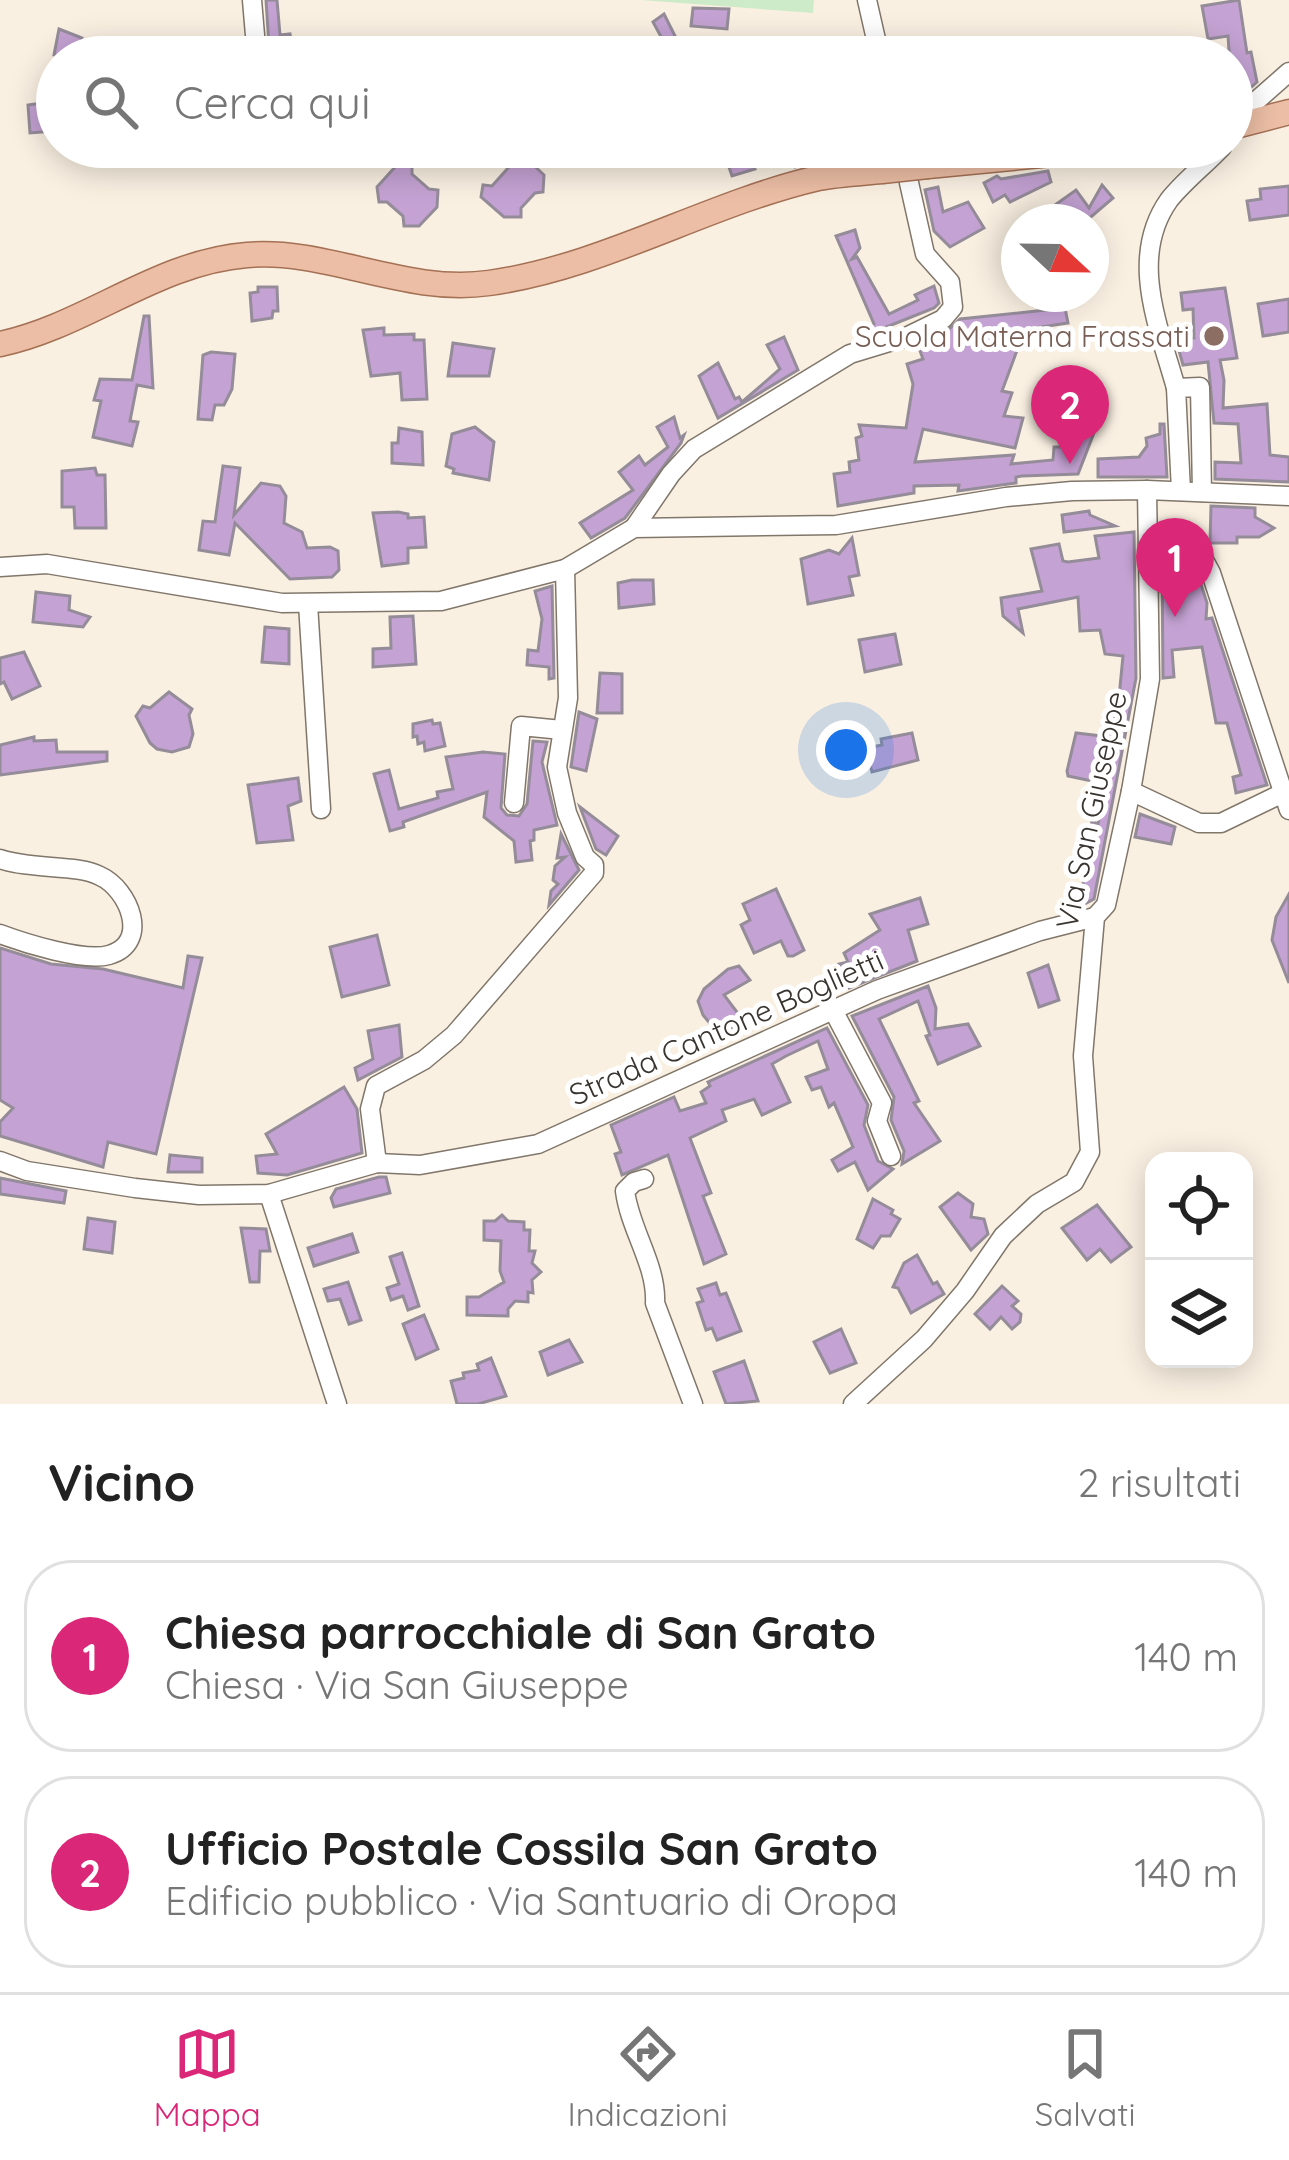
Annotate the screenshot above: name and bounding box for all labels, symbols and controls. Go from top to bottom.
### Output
search box [36,36,1253,168]
icon: search [78,69,144,135]
text: Cerca qui [174,74,371,130]
north arrow [1001,204,1109,312]
place label: Scuola Materna Frassati [855,317,1190,355]
marker: Scuola Materna Frassati [1201,323,1227,349]
pin: 2 [1031,365,1109,464]
pin: 1 [1136,518,1214,617]
street label: Via San Giuseppe [1047,688,1135,932]
your location [816,720,876,780]
street label: Strada Cantone Boglietti [563,940,889,1114]
map controls [1145,1152,1253,1368]
button: locate [1145,1152,1253,1260]
button: layers [1145,1260,1253,1368]
text: Vicino [48,1450,195,1514]
text: 2 risultati [1078,1458,1241,1507]
text: Chiesa parrocchiale di San Grato [165,1604,876,1660]
text: 1 [82,1632,98,1681]
text: 140 m [1134,1632,1238,1681]
text: Chiesa · Via San Giuseppe [165,1660,629,1709]
text: Ufficio Postale Cossila San Grato [165,1820,878,1876]
text: 2 [79,1848,101,1897]
text: 140 m [1134,1848,1238,1897]
text: Edificio pubblico · Via Santuario di Oropa [165,1876,898,1925]
tab: Mappa [153,2021,261,2134]
tab: Indicazioni [567,2021,728,2134]
tab: Salvati [1035,2021,1136,2134]

